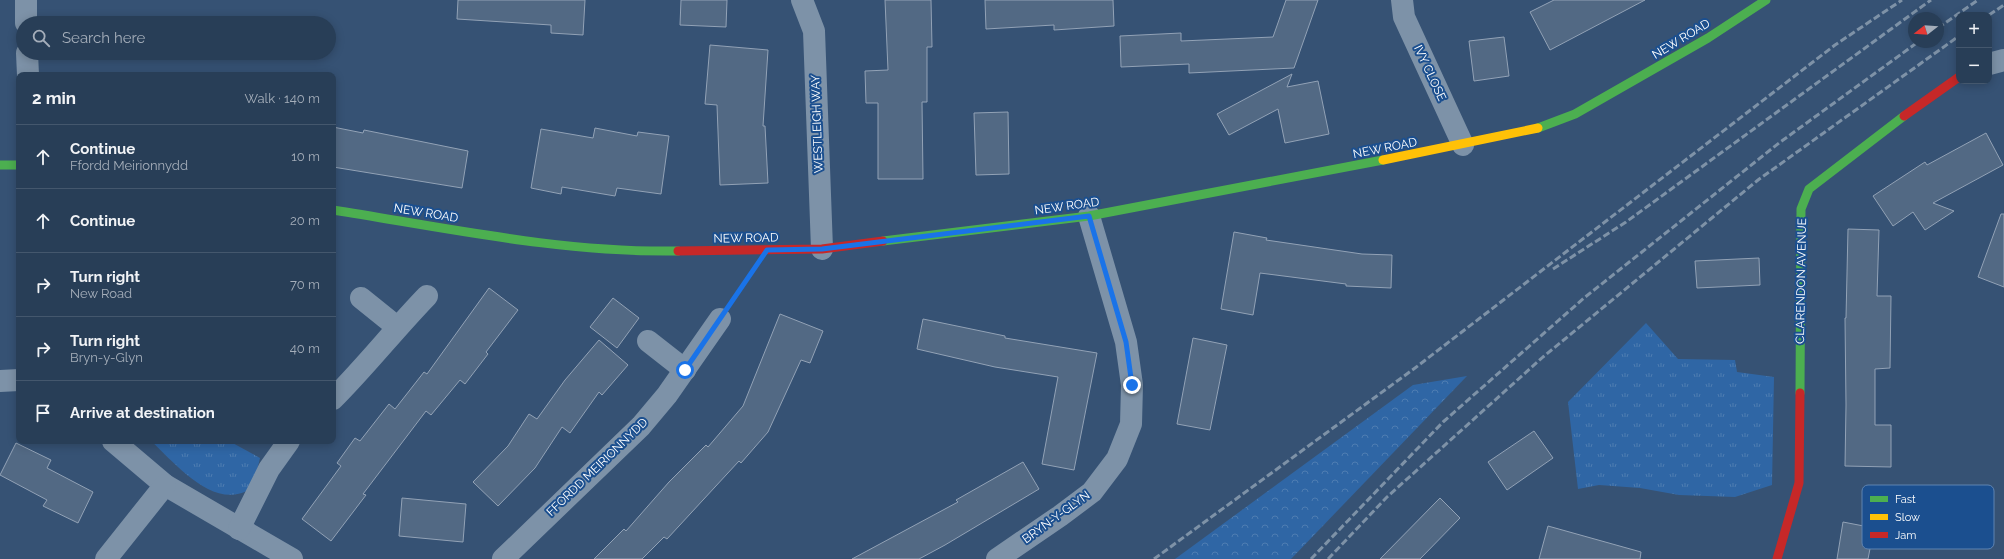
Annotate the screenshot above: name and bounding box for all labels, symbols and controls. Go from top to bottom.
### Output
north arrow [1908,12,1944,48]
map controls [1956,12,1992,84]
button: + [1956,12,1992,48]
search box [16,16,336,60]
street label: NEW ROAD [1650,16,1713,62]
icon: search [30,27,52,49]
text: Search here [62,29,145,47]
street label: IVY CLOSE [1411,43,1449,103]
button: − [1956,48,1992,84]
street label: WESTLEIGH WAY [808,74,826,174]
text: 2 min [32,88,76,108]
text: Walk · 140 m [245,91,320,106]
street label: NEW ROAD [1352,135,1419,161]
text: Continue [70,140,135,158]
icon: ahead [32,146,54,168]
text: 10 m [291,149,320,164]
text: Ffordd Meirionnydd [70,158,188,173]
street label: NEW ROAD [1034,194,1101,217]
street label: NEW ROAD [393,201,460,225]
icon: ahead [32,210,54,232]
text: Continue [70,212,135,230]
text: 20 m [290,213,320,228]
street label: CLARENDON AVENUE [1793,218,1809,344]
street label: NEW ROAD [713,230,779,246]
text: Turn right [70,268,140,286]
icon: right [32,274,54,296]
text: 70 m [290,277,320,292]
text: New Road [70,286,132,301]
text: Turn right [70,332,140,350]
icon: right [32,338,54,360]
text: 40 m [290,341,320,356]
text: Bryn-y-Glyn [70,350,143,365]
route start [676,361,694,379]
route end [1123,376,1141,394]
icon: arrive [32,402,54,424]
text: Arrive at destination [70,404,215,422]
street label: FFORDD MEIRIONNYDD [544,415,651,519]
legend [1862,485,1994,549]
street label: BRYN-Y-GLYN [1019,488,1093,546]
text: Fast [1895,493,1916,506]
text: Slow [1895,511,1920,524]
text: Jam [1895,529,1916,542]

